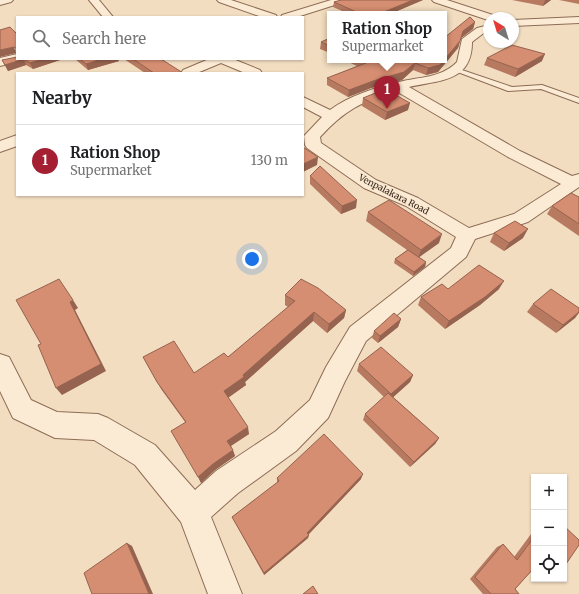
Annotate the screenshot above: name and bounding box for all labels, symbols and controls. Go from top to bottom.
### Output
popup [327,11,447,63]
north arrow [483,12,519,48]
search box [16,16,304,60]
text: Ration Shop [342,19,432,38]
icon: search [30,27,52,49]
text: Search here [62,29,146,48]
text: Supermarket [342,38,424,55]
pin: 1 [374,76,400,109]
text: Nearby [32,87,92,109]
text: Ration Shop [70,143,160,162]
text: 1 [42,152,48,169]
text: 130 m [251,152,288,169]
text: Supermarket [70,162,152,179]
street label: Venpalakara Road [356,171,431,217]
your location [242,249,262,269]
map controls [531,474,567,582]
button: + [531,474,567,510]
button: − [531,510,567,546]
button: locate [531,546,567,582]

